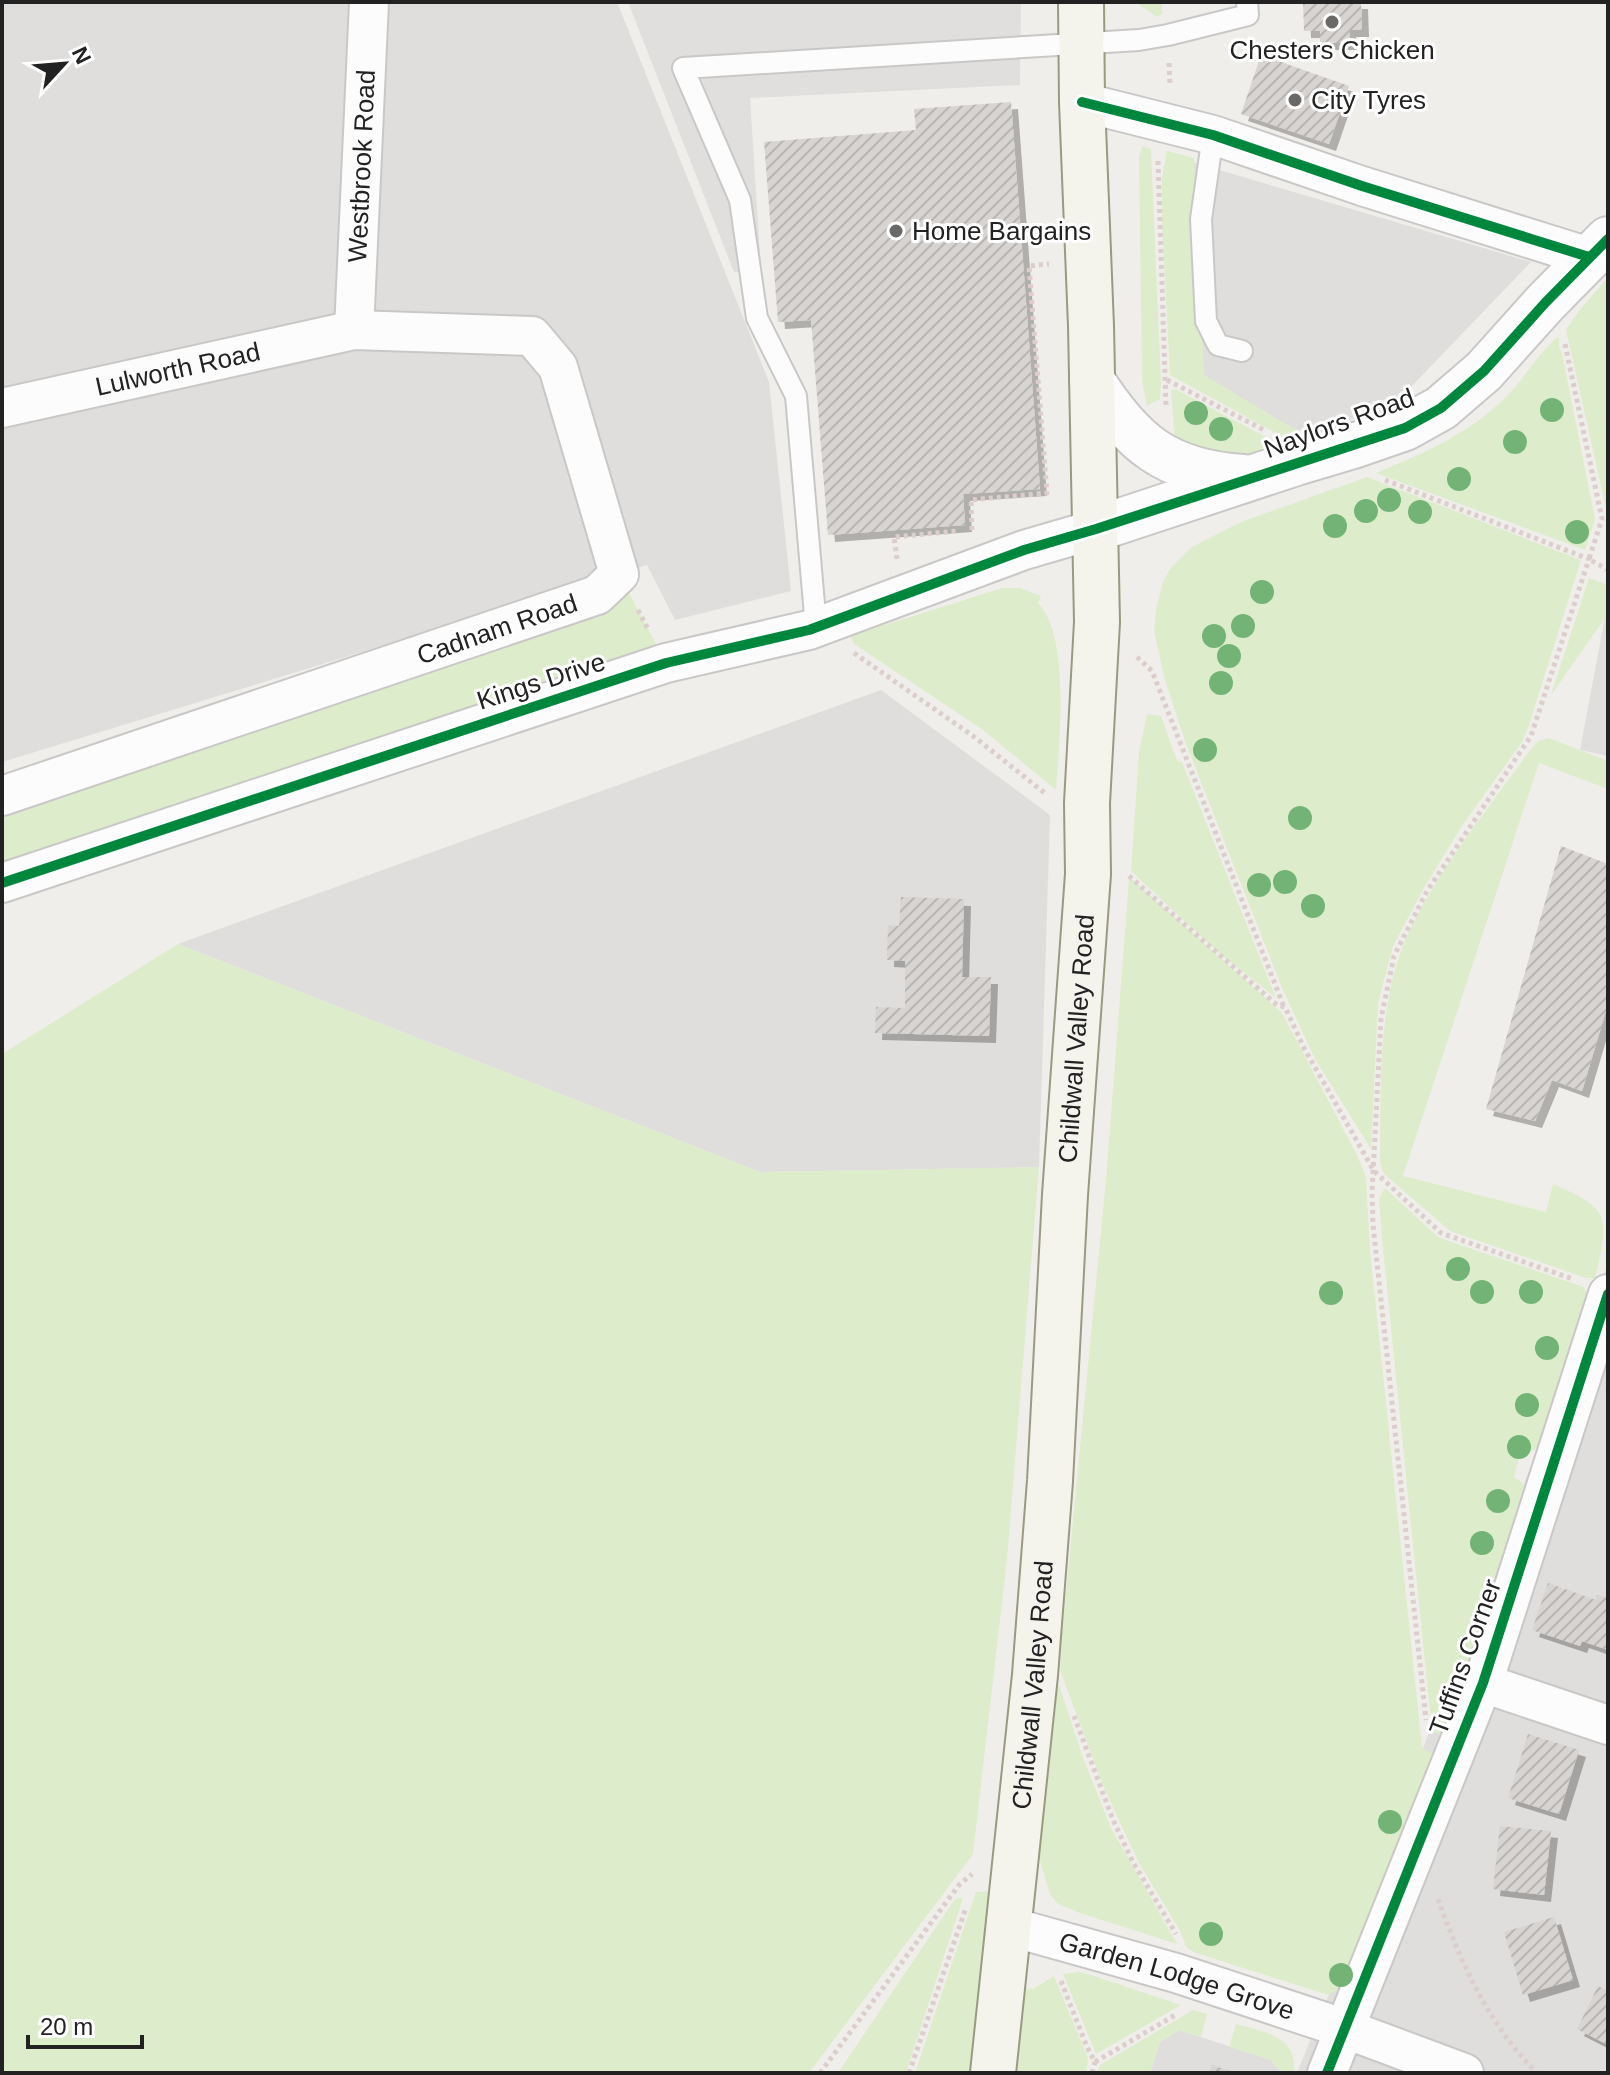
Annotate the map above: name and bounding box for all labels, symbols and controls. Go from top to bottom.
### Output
marker: Chesters Chicken [1323,13,1341,31]
north arrow [24,24,104,104]
place label: Chesters Chicken [1229,35,1435,65]
text: N [67,43,96,68]
street label: Westbrook Road [342,69,381,263]
place label: City Tyres [1311,85,1426,115]
marker: City Tyres [1286,91,1304,109]
place label: Home Bargains [912,216,1091,246]
marker: Home Bargains [887,222,905,240]
street label: Lulworth Road [93,336,263,402]
street label: Naylors Road [1260,382,1418,464]
street label: Cadnam Road [413,588,581,670]
street label: Kings Drive [473,646,609,716]
street label: Childwall Valley Road [1052,913,1100,1164]
street label: Childwall Valley Road [1006,1560,1059,1811]
street label: Tuffins Corner [1423,1575,1507,1739]
street label: Garden Lodge Grove [1056,1926,1298,2026]
scale bar [28,1999,142,2049]
text: 20 m [40,2013,93,2040]

